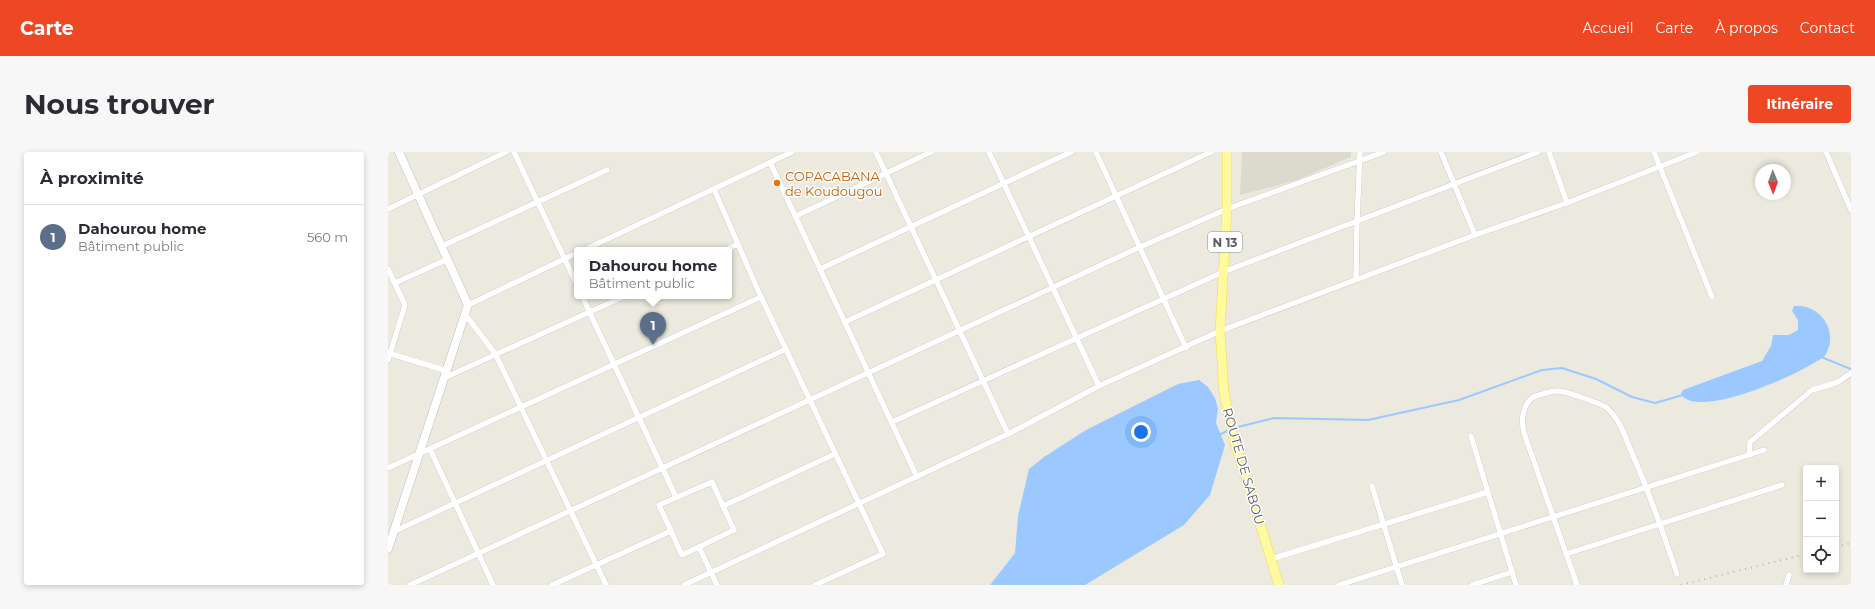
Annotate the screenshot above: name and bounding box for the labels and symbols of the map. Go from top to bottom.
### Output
north arrow [1755,164,1791,200]
place label: COPACABANA de Koudougou [785,168,882,199]
marker: COPACABANA de Koudougou [772,178,782,188]
road number: N 13 [1208,232,1242,252]
pin: 1 [640,312,666,345]
street label: ROUTE DE SABOU [1220,406,1268,526]
your location [1131,422,1151,442]

